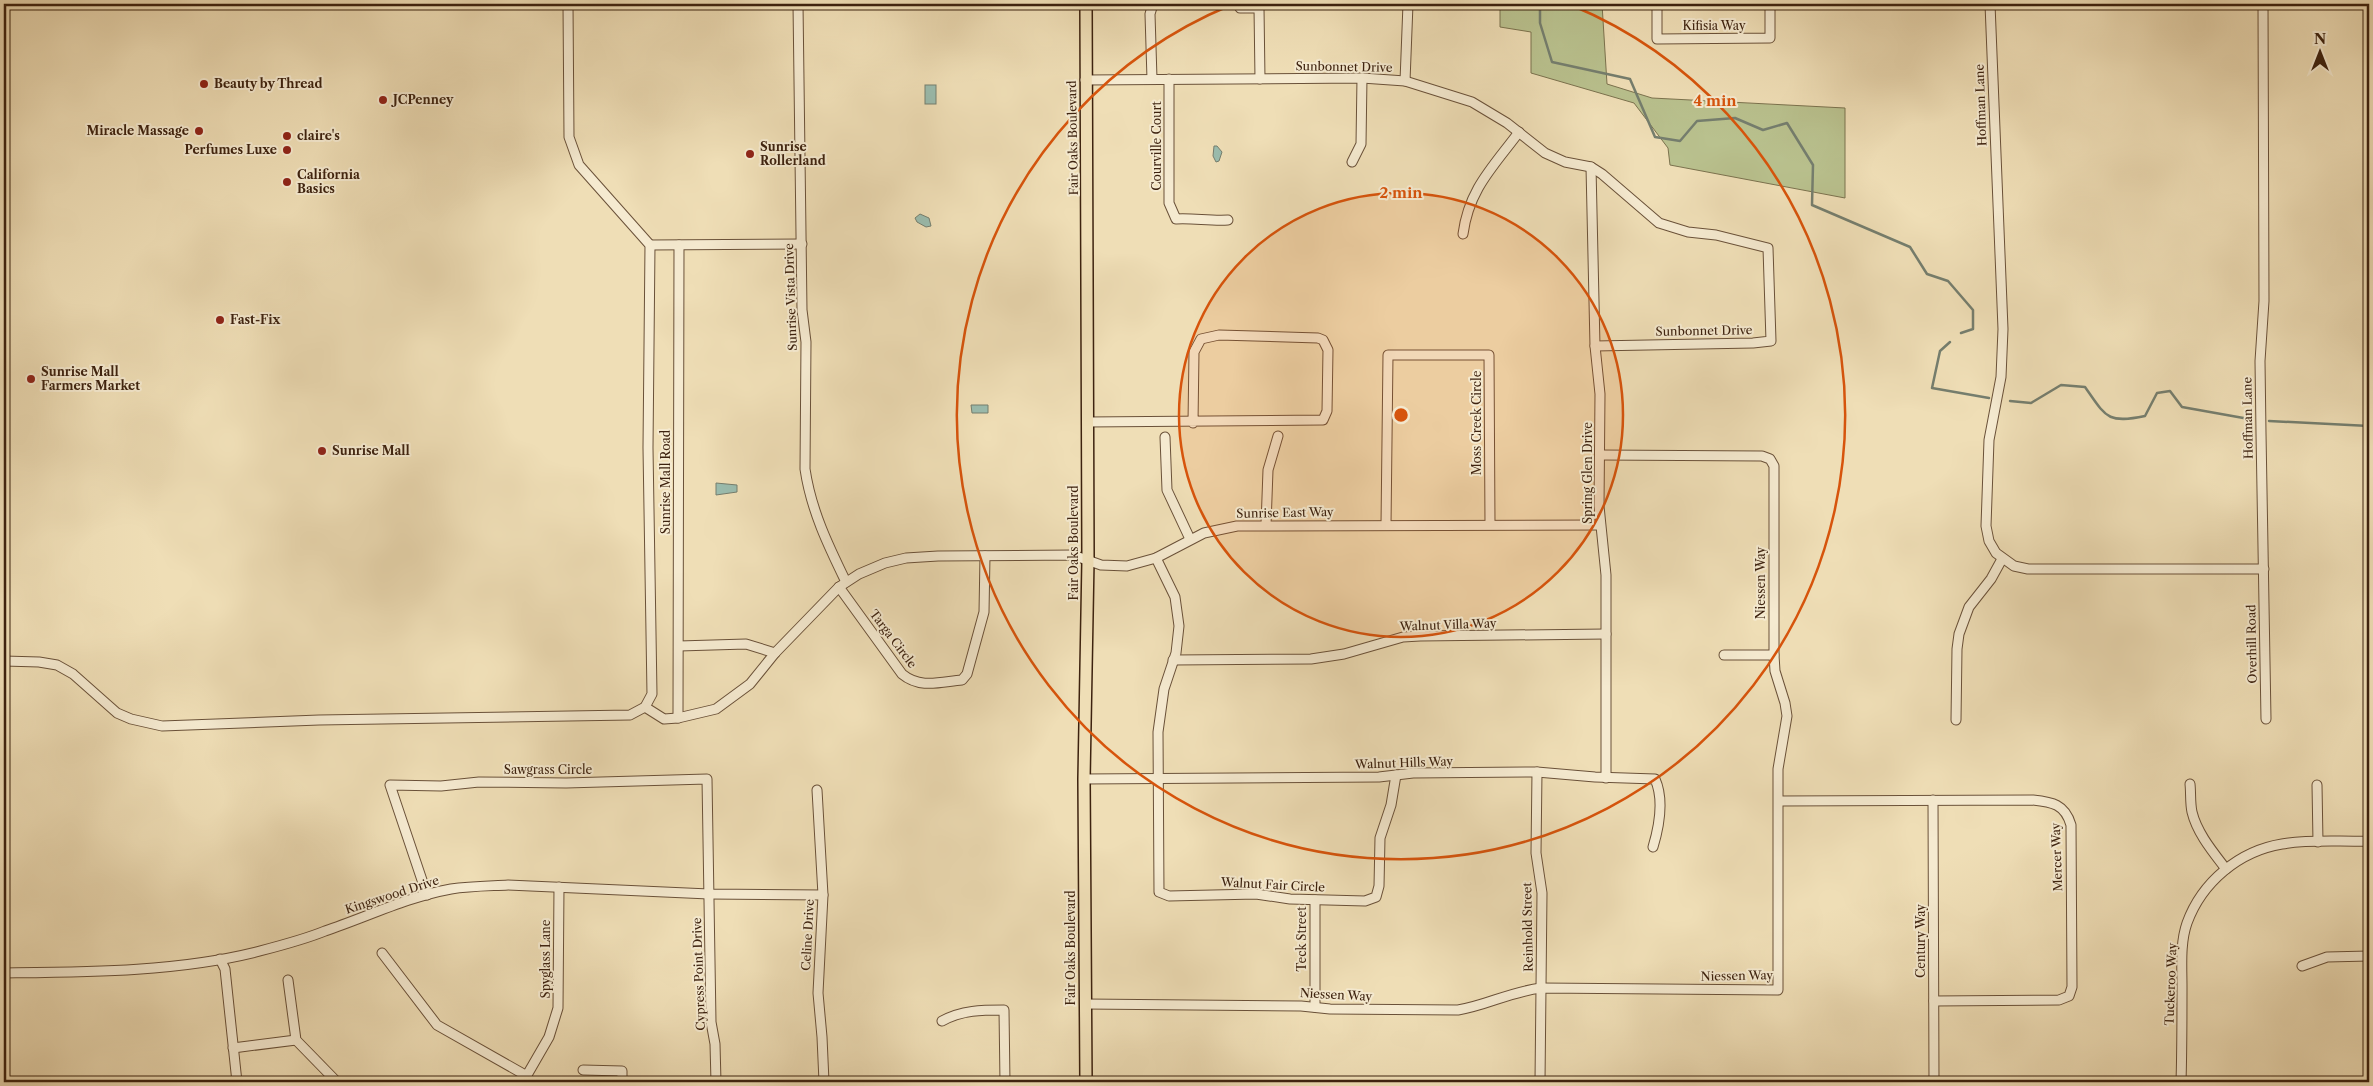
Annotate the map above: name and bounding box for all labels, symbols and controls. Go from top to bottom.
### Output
street label: Kifisia Way [1682,18,1746,33]
north arrow [2296,28,2346,78]
text: N [2314,30,2326,48]
street label: Sunbonnet Drive [1295,58,1393,75]
street label: Hoffman Lane [1972,63,1989,146]
place label: Beauty by Thread [214,76,322,91]
marker: Beauty by Thread [198,78,210,90]
street label: Fair Oaks Boulevard [1064,80,1081,196]
text: 4 min [1693,91,1737,110]
place label: JCPenney [391,92,454,107]
marker: JCPenney [377,94,389,106]
street label: Courville Court [1149,100,1164,191]
place label: Miracle Massage [87,123,189,138]
marker: Miracle Massage [193,125,205,137]
place label: claire's [297,128,340,143]
marker: claire's [281,130,293,142]
place label: Sunrise Rollerland [760,139,826,168]
place label: Perfumes Luxe [184,142,277,157]
marker: Perfumes Luxe [281,144,293,156]
marker: Sunrise Rollerland [744,148,756,160]
place label: California Basics [297,167,361,196]
marker: California Basics [281,176,293,188]
text: 2 min [1379,183,1423,202]
street label: Sunrise Vista Drive [781,243,800,351]
place label: Fast-Fix [230,312,280,327]
marker: Fast-Fix [214,314,226,326]
street label: Sunbonnet Drive [1655,322,1753,339]
place label: Sunrise Mall Farmers Market [41,364,140,393]
street label: Moss Creek Circle [1469,370,1484,475]
marker: Sunrise Mall Farmers Market [25,373,37,385]
street label: Hoffman Lane [2239,377,2256,459]
centre of rings [1392,406,1410,424]
street label: Spring Glen Drive [1580,422,1595,524]
street label: Sunrise Mall Road [658,429,673,534]
place label: Sunrise Mall [332,443,410,458]
marker: Sunrise Mall [316,445,328,457]
street label: Fair Oaks Boulevard [1066,485,1081,600]
street label: Sunrise East Way [1236,504,1334,521]
street label: Niessen Way [1753,546,1768,619]
street label: Overhill Road [2243,604,2260,684]
street label: Targa Circle [867,607,920,671]
street label: Walnut Villa Way [1398,615,1497,634]
street label: Walnut Hills Way [1354,753,1454,772]
street label: Sawgrass Circle [504,762,593,777]
street label: Mercer Way [2048,822,2065,892]
street label: Kingswood Drive [343,872,441,917]
street label: Walnut Fair Circle [1220,874,1326,895]
street label: Reinhold Street [1519,881,1536,972]
street label: Fair Oaks Boulevard [1063,890,1078,1005]
street label: Celine Drive [798,898,817,971]
street label: Century Way [1913,904,1928,978]
street label: Teck Street [1294,906,1309,971]
street label: Cypress Point Drive [689,917,708,1031]
street label: Spyglass Lane [538,919,553,998]
street label: Tuckeroo Way [2162,942,2179,1026]
street label: Niessen Way [1701,967,1774,984]
street label: Niessen Way [1299,985,1373,1004]

